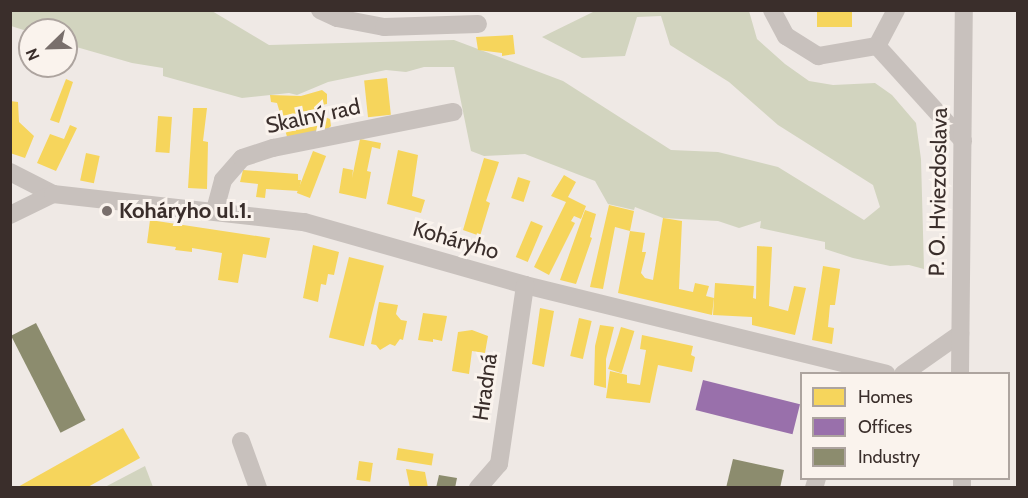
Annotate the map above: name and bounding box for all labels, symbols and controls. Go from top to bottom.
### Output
north arrow [18,18,78,78]
text: N [22,46,44,63]
street label: Skalný rad [263,93,363,139]
street label: P. O. Hviezdoslava [923,107,953,277]
place label: Koháryho ul.1. [119,198,252,224]
marker: Koháryho ul.1. [100,204,114,218]
street label: Koháryho [410,215,502,265]
street label: Hradná [467,352,503,422]
legend [800,372,1010,480]
text: Homes [858,386,913,408]
text: Offices [858,416,912,438]
text: Industry [858,446,920,468]

